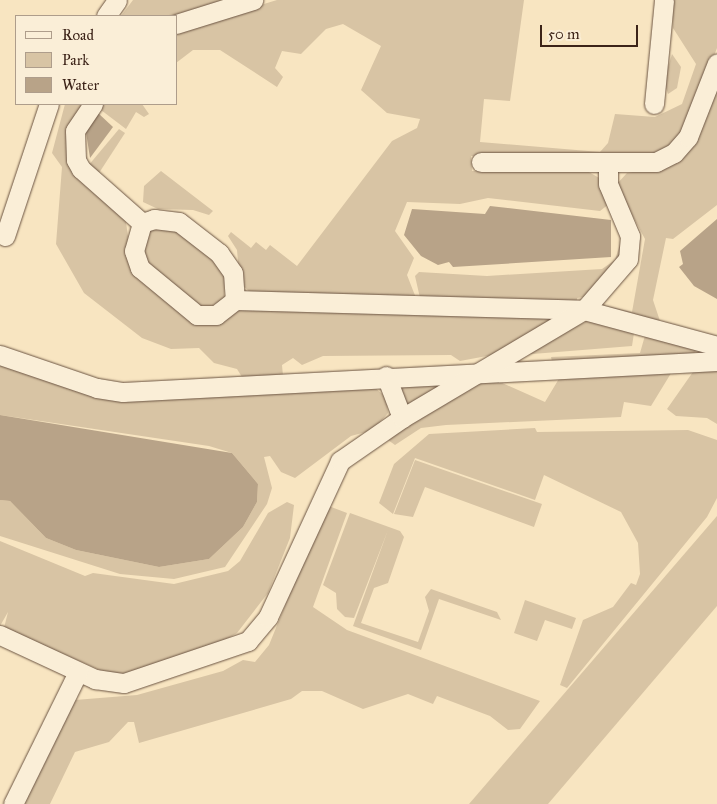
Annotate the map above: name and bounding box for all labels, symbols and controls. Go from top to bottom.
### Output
legend [15,15,178,105]
scale bar [542,15,640,47]
text: 50 m [548,25,580,43]
text: Road [62,26,94,44]
text: Park [62,51,89,69]
text: Water [62,76,99,94]

